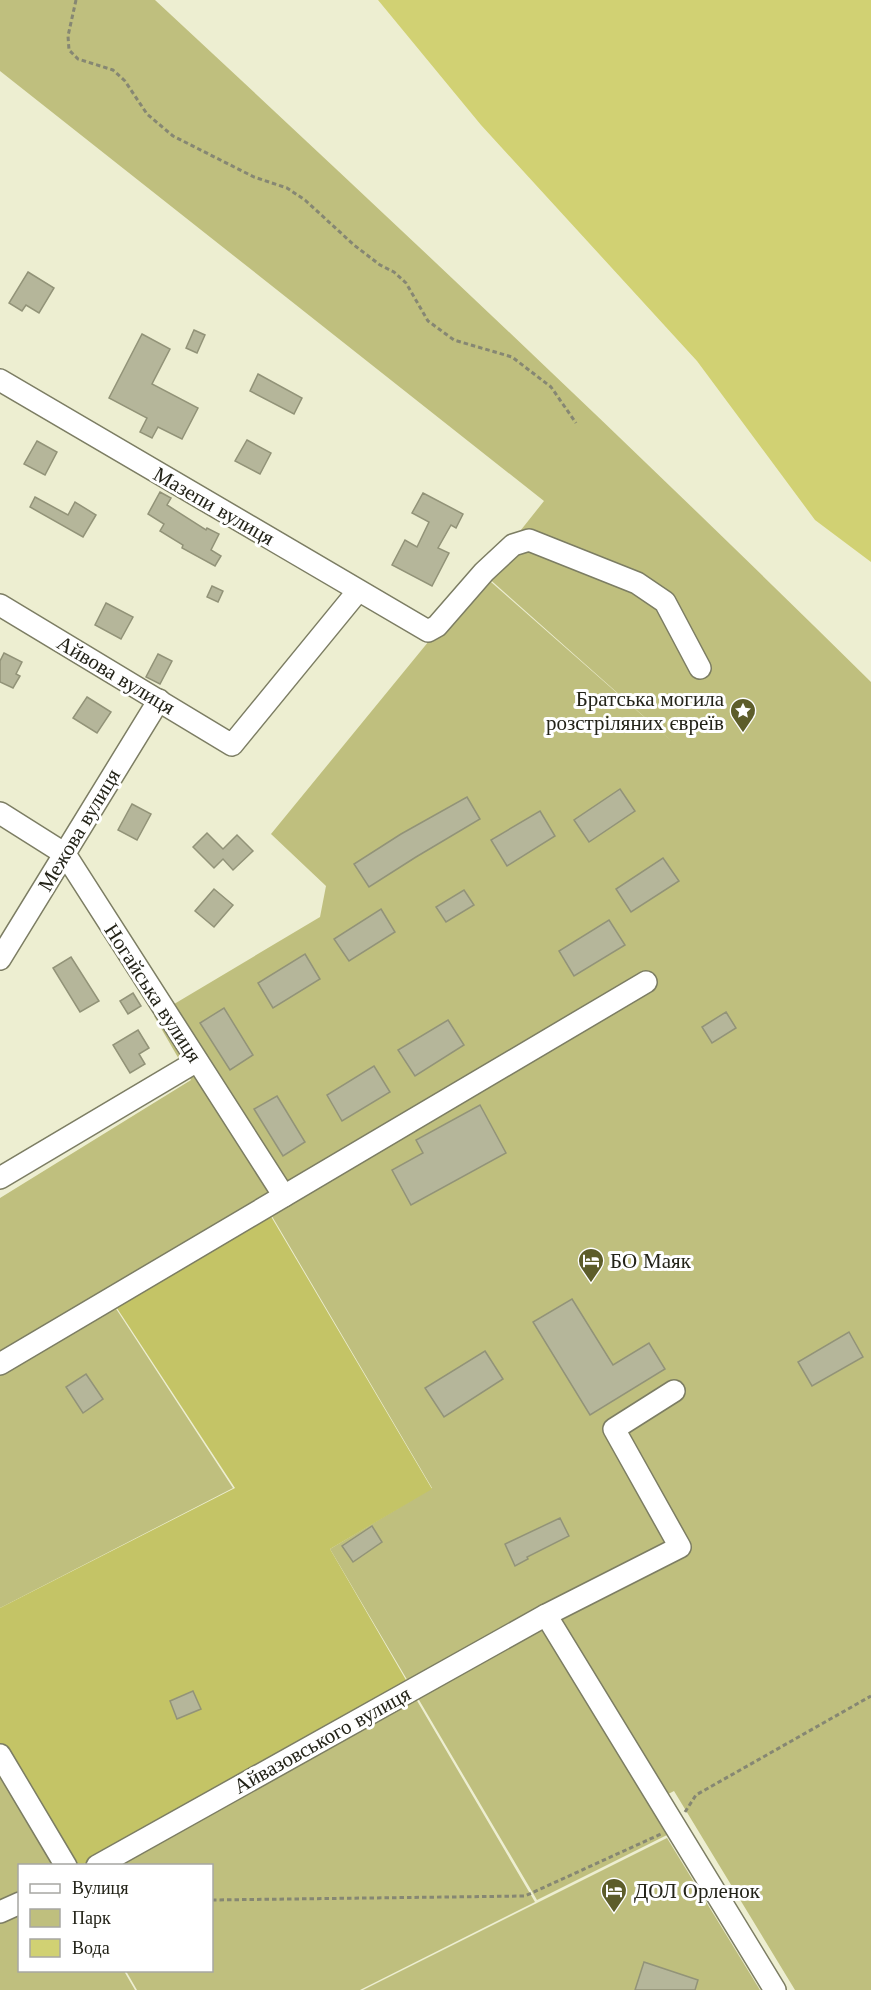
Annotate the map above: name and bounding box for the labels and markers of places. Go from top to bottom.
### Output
place label: Братська могила розстріляних євреїв [546,686,725,736]
place icon: Братська могила розстріляних євреїв [728,696,758,734]
hotel icon: БО Маяк [576,1246,606,1284]
place label: БО Маяк [610,1248,692,1274]
hotel icon: ДОЛ Орленок [599,1876,629,1914]
place label: ДОЛ Орленок [634,1878,761,1904]

